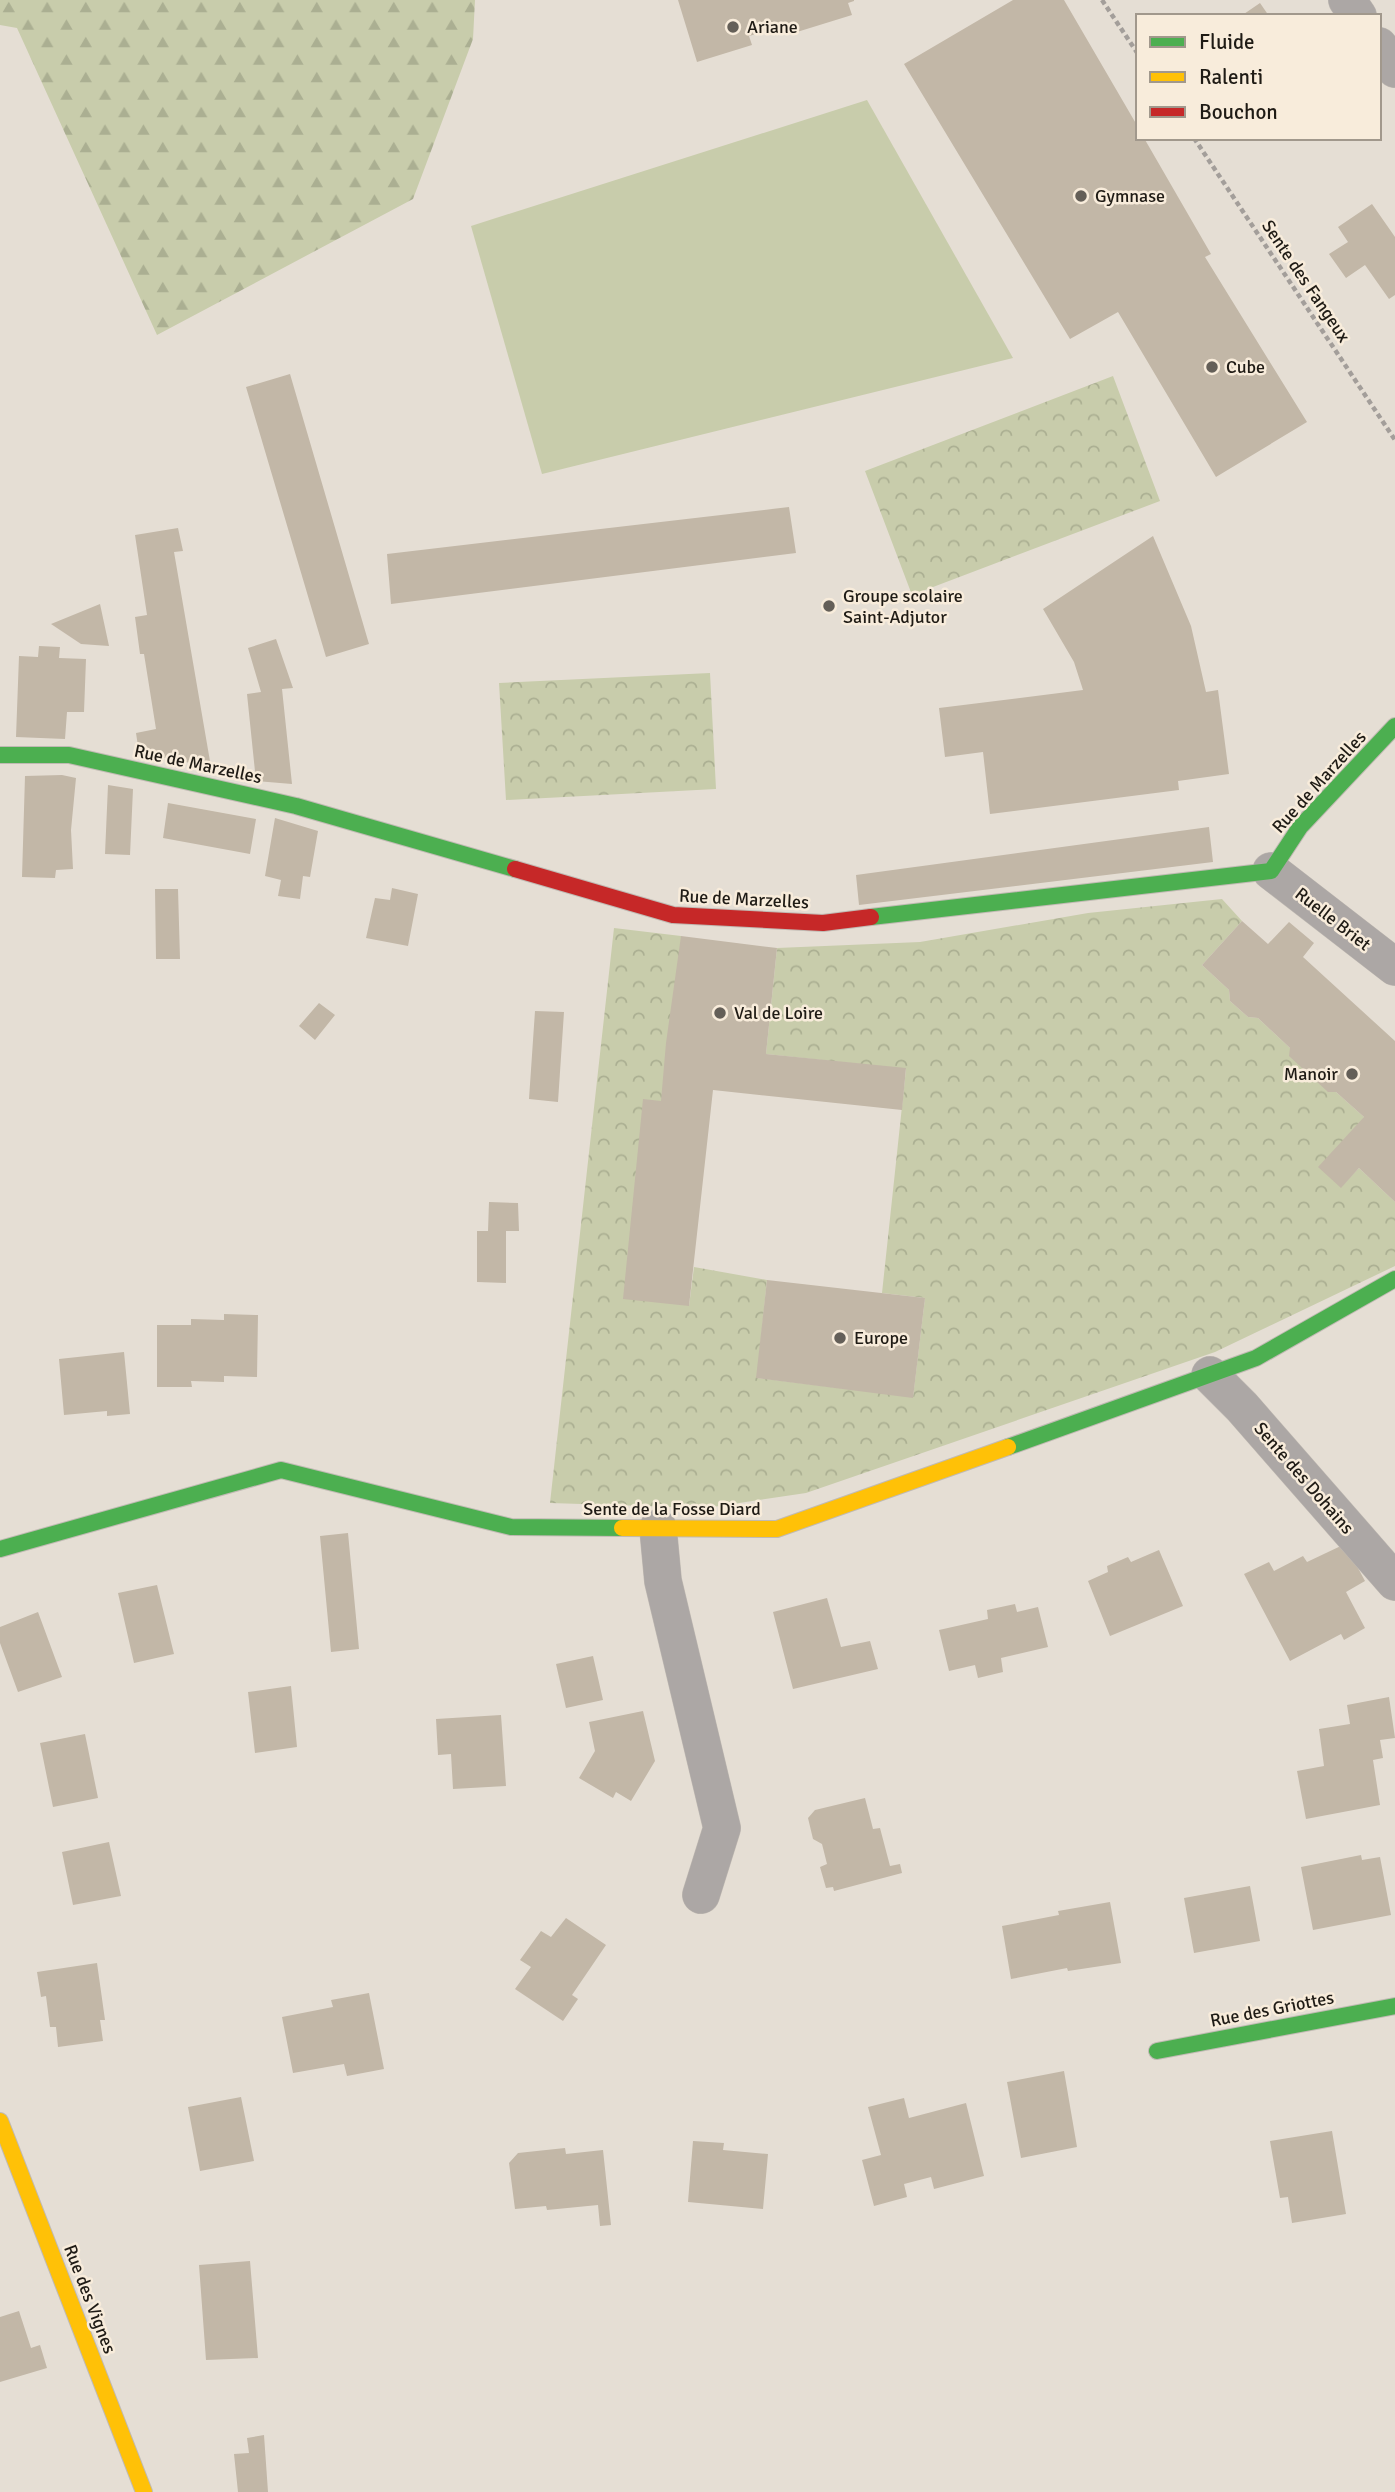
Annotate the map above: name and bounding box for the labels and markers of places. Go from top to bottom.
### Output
place label: Ariane [747,16,798,38]
marker: Ariane [725,19,741,35]
place label: Gymnase [1095,185,1165,207]
marker: Gymnase [1073,188,1089,204]
place label: Cube [1226,356,1265,378]
marker: Cube [1204,359,1220,375]
place label: Groupe scolaire Saint-Adjutor [843,585,963,628]
marker: Groupe scolaire Saint-Adjutor [821,598,837,614]
place label: Val de Loire [734,1002,823,1024]
marker: Val de Loire [712,1005,728,1021]
place label: Manoir [1284,1063,1338,1085]
marker: Manoir [1344,1066,1360,1082]
place label: Europe [854,1327,908,1349]
marker: Europe [832,1330,848,1346]

